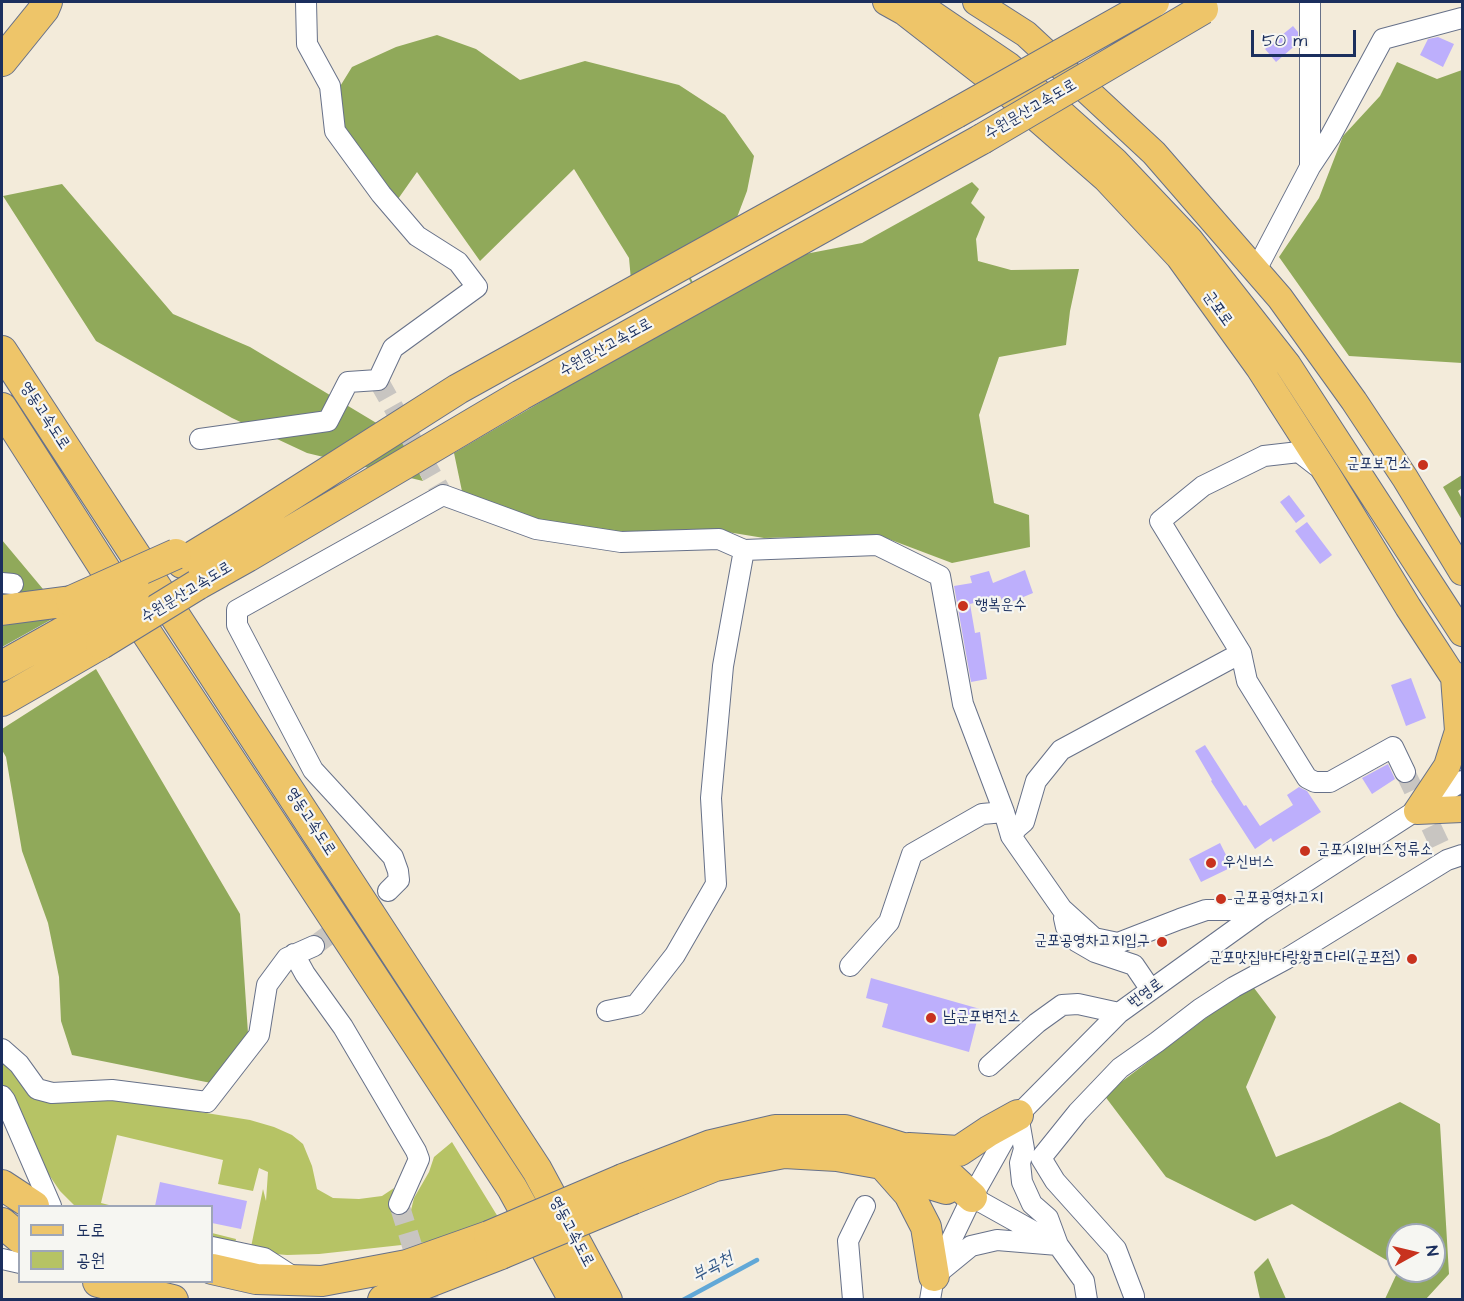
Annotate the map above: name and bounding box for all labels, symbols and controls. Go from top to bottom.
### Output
scale bar [1254,18,1359,56]
text: 50 m [1262,28,1307,53]
street label: 수원문산고속도로 [982,76,1080,144]
street label: 군포로 [1198,288,1236,330]
street label: 수원문산고속도로 [556,315,656,381]
street label: 영동고속도로 [15,378,73,454]
place label: 군포보건소 [1347,455,1411,475]
marker: 군포보건소 [1416,458,1430,472]
street label: 수원문산고속도로 [138,558,236,628]
place label: 행복운수 [975,596,1026,616]
marker: 행복운수 [956,599,970,613]
street label: 영동고속도로 [281,784,339,860]
place label: 군포시외버스정류소 [1317,841,1433,861]
marker: 군포시외버스정류소 [1298,844,1312,858]
place label: 우신버스 [1223,853,1274,873]
marker: 우신버스 [1204,856,1218,870]
place label: 군포공영차고지 [1233,889,1323,909]
marker: 군포공영차고지 [1214,892,1228,906]
place label: 군포공영차고지입구 [1034,932,1150,952]
marker: 군포공영차고지입구 [1155,935,1169,949]
place label: 군포맛집바다랑왕코다리(군포점) [1209,949,1400,969]
marker: 군포맛집바다랑왕코다리(군포점) [1405,952,1419,966]
street label: 번영로 [1125,975,1167,1013]
place label: 남군포변전소 [943,1008,1020,1028]
marker: 남군포변전소 [924,1011,938,1025]
street label: 영동고속도로 [544,1193,598,1271]
legend [18,1205,213,1283]
text: 도로 [76,1218,105,1243]
north arrow [1386,1223,1446,1283]
text: N [1420,1244,1443,1257]
text: 공원 [76,1248,105,1273]
water label: 부곡천 [689,1248,737,1288]

